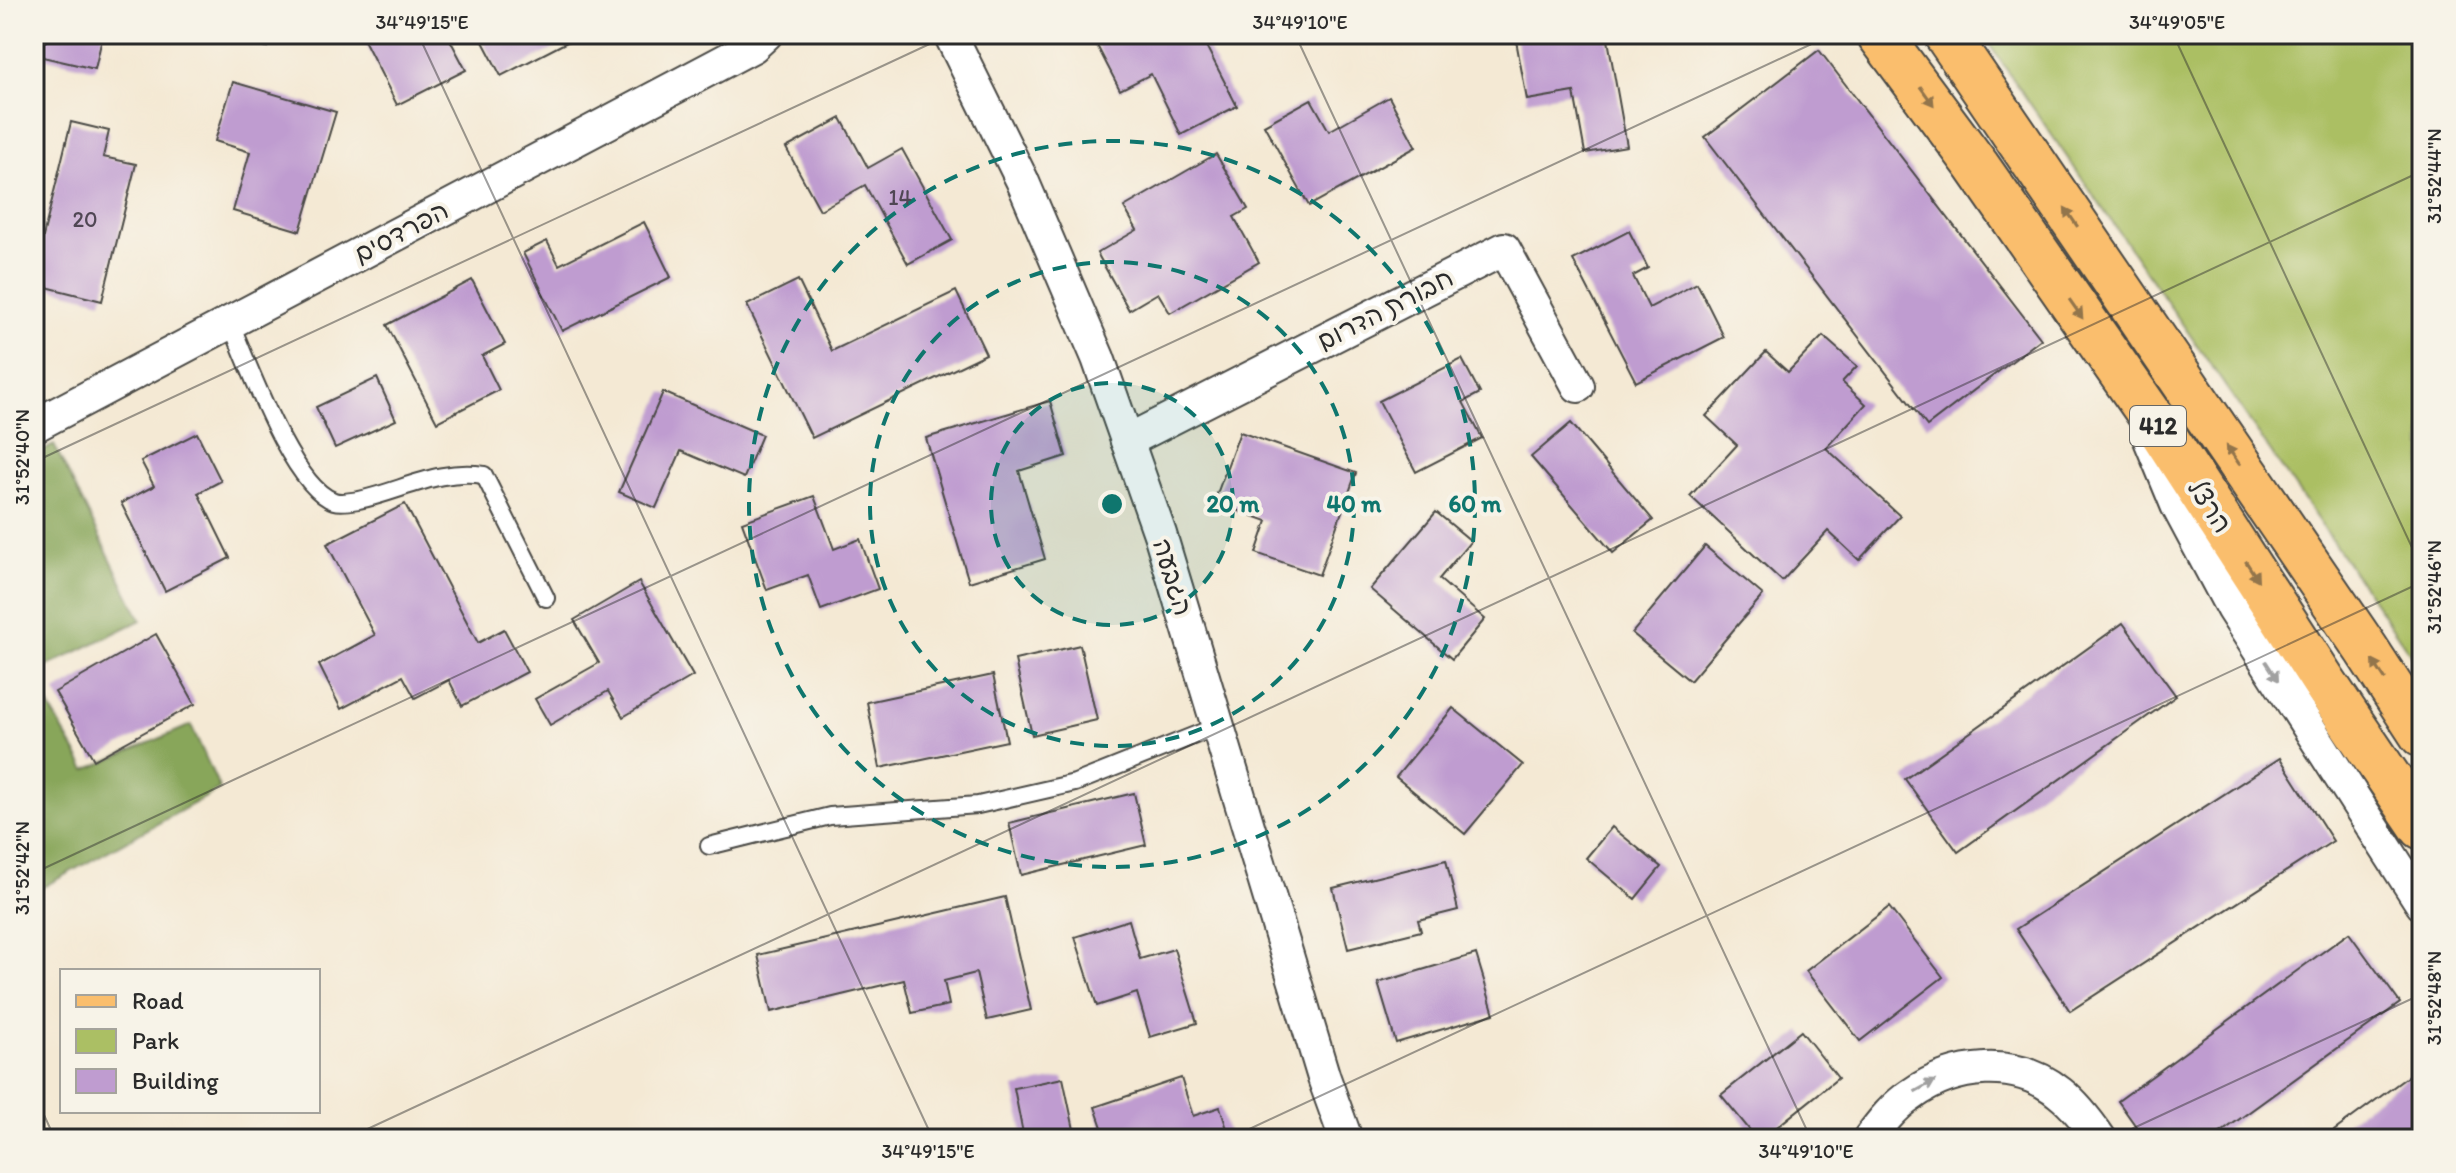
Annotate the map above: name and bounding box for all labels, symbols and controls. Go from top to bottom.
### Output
text: 34°49'15"E [375,10,469,34]
text: 34°49'10"E [1253,10,1347,34]
text: 34°49'05"E [2129,10,2225,34]
one-way arrow [1919,85,1935,107]
text: 31°52'44"N [2422,128,2446,224]
house number: 14 [888,184,912,211]
street label: הפרדסים [348,194,454,270]
house number: 20 [72,206,98,233]
one-way arrow [2064,206,2079,228]
street label: חבורת הדרום [1312,261,1458,357]
one-way arrow [2068,298,2083,319]
road number: 412 [2130,406,2186,446]
text: 31°52'40"N [10,409,34,505]
one-way arrow [2226,444,2241,465]
street label: הרצל [2181,473,2239,539]
text: 20 m [1207,489,1260,518]
text: 40 m [1327,489,1382,518]
text: 60 m [1448,489,1502,518]
centre of rings [1098,490,1126,518]
street label: הגבעה [1146,535,1200,619]
text: 31°52'46"N [2422,540,2446,634]
one-way arrow [2245,560,2259,582]
one-way arrow [2373,659,2387,681]
one-way arrow [2264,660,2278,682]
text: 31°52'42"N [10,821,34,915]
text: 31°52'48"N [2422,951,2446,1045]
legend [60,969,320,1113]
text: Road [132,986,184,1015]
text: Park [132,1026,179,1055]
text: Building [132,1066,219,1095]
one-way arrow [1914,1080,1936,1094]
text: 34°49'15"E [881,1139,975,1163]
text: 34°49'10"E [1759,1139,1853,1163]

